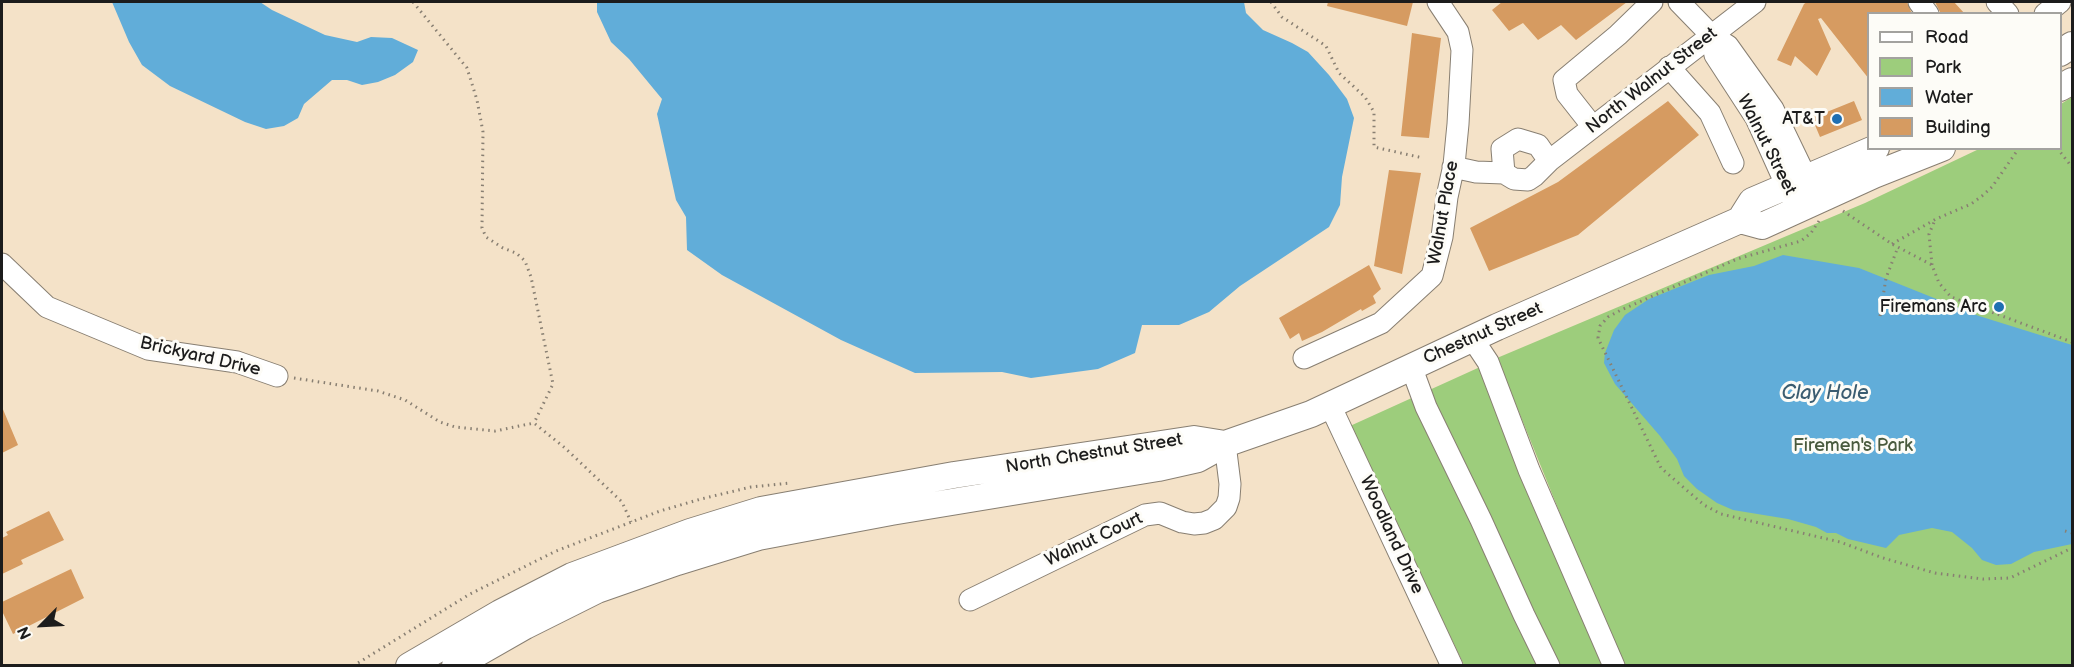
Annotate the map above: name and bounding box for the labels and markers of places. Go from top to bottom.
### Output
place label: AT&T [1782,108,1825,130]
marker: AT&T [1830,112,1844,126]
place label: Firemans Arc [1880,296,1987,318]
marker: Firemans Arc [1992,300,2006,314]

